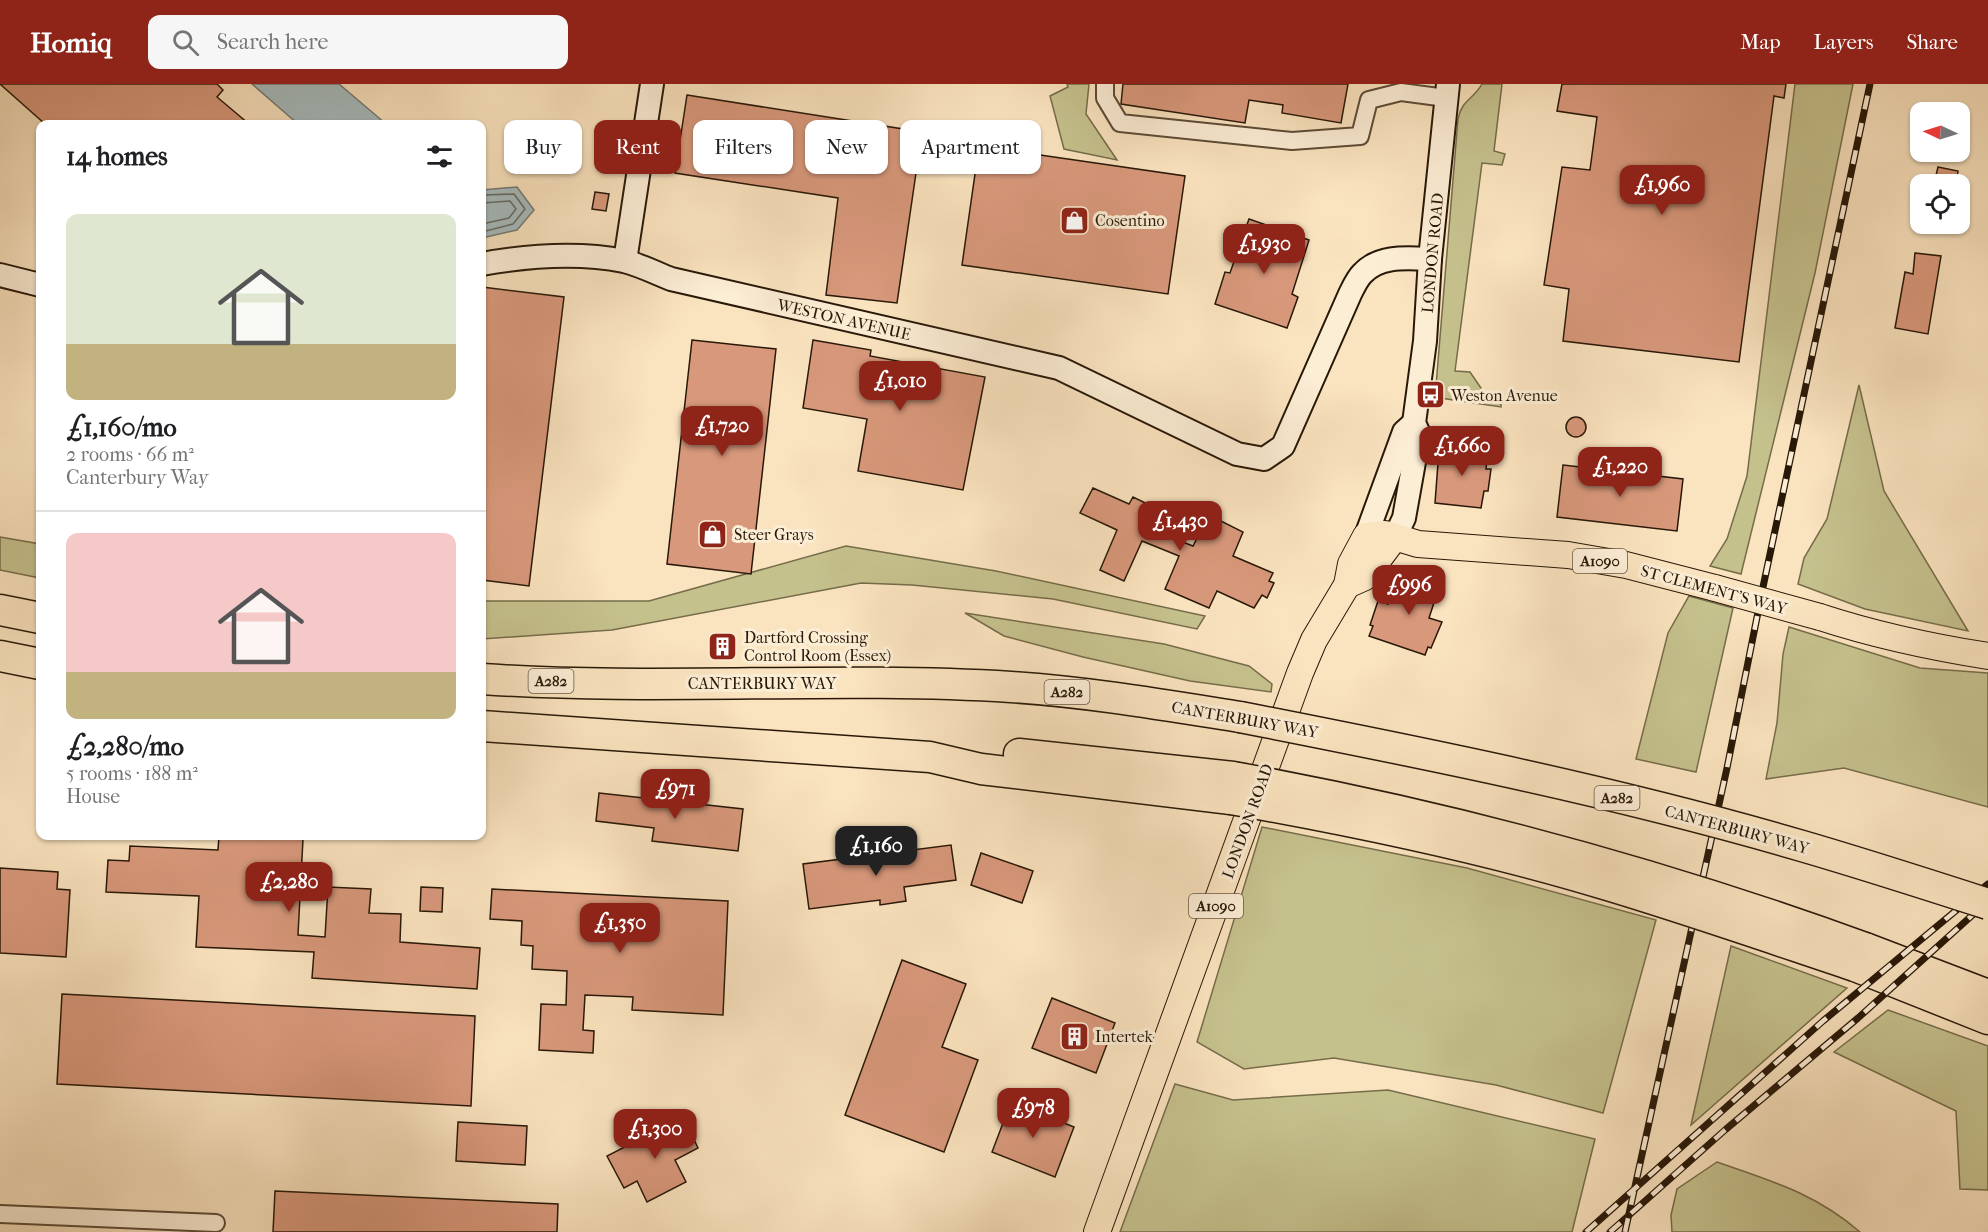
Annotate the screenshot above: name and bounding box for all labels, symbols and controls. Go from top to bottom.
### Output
search box [148,15,568,69]
text: Homiq [30,26,112,59]
icon: search [169,26,202,59]
text: Search here [217,29,328,55]
text: Map [1740,30,1781,54]
text: Layers [1814,30,1873,54]
text: Share [1906,30,1958,54]
north arrow [1910,102,1970,162]
map controls [1910,102,1970,234]
chip: Buy [504,120,582,174]
chip: Rent [594,120,681,174]
chip: Filters [693,120,793,174]
chip: New [805,120,888,174]
chip: Apartment [900,120,1041,174]
icon: filters [423,140,456,173]
text: 14 homes [66,141,168,172]
pin: £1,960 [1613,165,1711,216]
text: £1,960 [1634,173,1690,196]
button: locate [1910,174,1970,234]
street label: LONDON ROAD [1418,192,1447,314]
shop icon: Cosentino [1058,204,1090,236]
place label: Cosentino [1095,211,1165,230]
pin: £1,930 [1215,224,1313,275]
text: £1,930 [1237,232,1291,255]
icon: home [207,253,315,361]
street label: WESTON AVENUE [774,295,913,344]
pin: £1,010 [851,361,949,412]
text: £1,010 [873,369,927,392]
bus stop icon: Weston Avenue [1414,379,1446,411]
place label: Weston Avenue [1450,386,1558,405]
pin: £1,720 [673,406,771,457]
text: £1,160/mo [66,412,177,443]
text: £1,720 [695,414,749,437]
pin: £1,660 [1413,426,1511,477]
text: £1,660 [1433,434,1491,457]
text: 2 rooms · 66 m² [66,443,194,466]
pin: £1,220 [1571,447,1669,498]
text: £1,220 [1592,455,1648,478]
text: Canterbury Way [66,466,209,489]
pin: £1,430 [1131,501,1229,552]
text: £1,430 [1152,509,1208,532]
shop icon: Steer Grays [697,518,729,550]
place label: Steer Grays [734,525,814,544]
road number: A1090 [1573,549,1627,573]
street label: ST CLEMENT'S WAY [1639,561,1790,618]
pin: £996 [1373,565,1445,616]
icon: home [207,572,315,680]
text: £996 [1386,573,1432,596]
place label: Dartford Crossing Control Room (Essex) [744,628,891,665]
building icon: Dartford Crossing Control Room (Essex) [707,630,739,662]
road number: A282 [528,669,574,693]
street label: CANTERBURY WAY [688,674,837,693]
road number: A282 [1044,680,1090,704]
street label: CANTERBURY WAY [1170,697,1321,742]
text: £2,280/mo [66,731,184,762]
street label: LONDON ROAD [1218,761,1277,881]
text: 5 rooms · 188 m² [66,762,198,785]
pin: £971 [639,769,711,820]
text: £971 [655,777,695,800]
text: House [66,785,120,808]
road number: A282 [1594,786,1640,810]
street label: CANTERBURY WAY [1663,801,1812,858]
pin: £1,160 [827,826,925,877]
text: £1,160 [849,834,903,857]
pin: £2,280 [240,862,338,913]
text: £2,280 [259,870,319,893]
road number: A1090 [1189,894,1243,918]
pin: £1,350 [571,903,669,954]
text: £1,350 [594,911,646,934]
building icon: Intertek [1058,1020,1090,1052]
place label: Intertek [1095,1027,1154,1046]
pin: £978 [997,1088,1069,1139]
text: £978 [1011,1096,1055,1119]
pin: £1,300 [606,1109,704,1160]
text: £1,300 [628,1117,682,1140]

